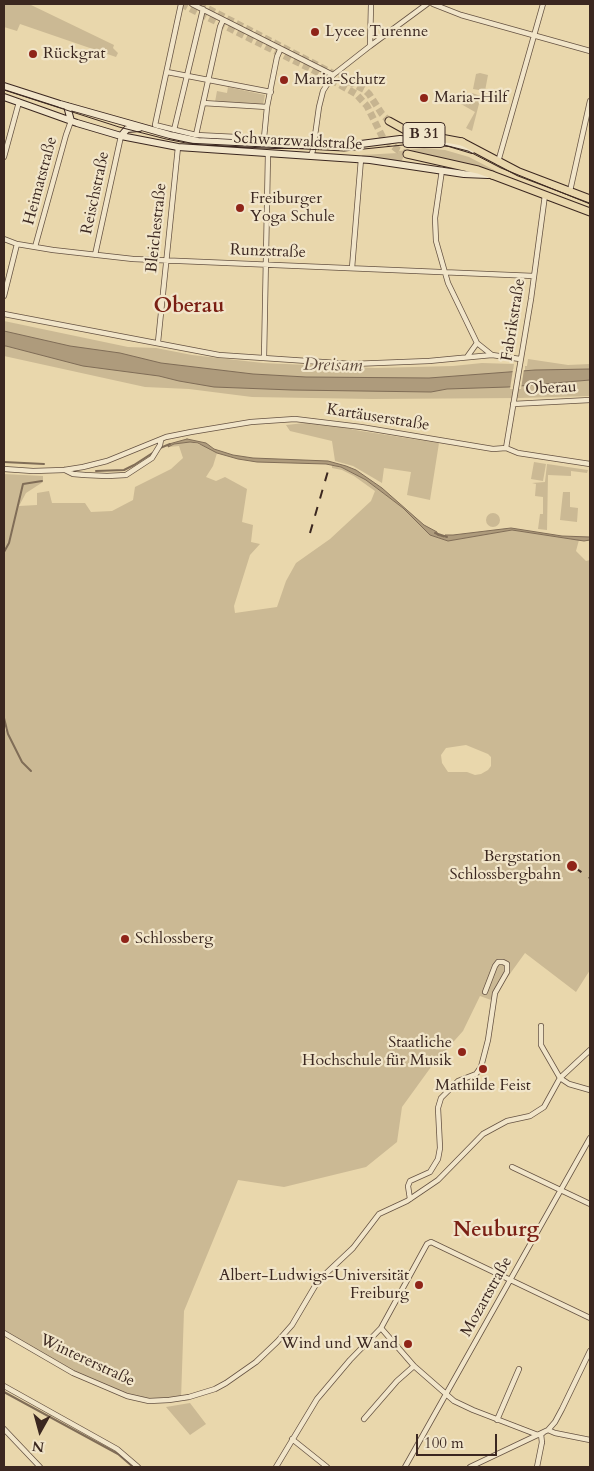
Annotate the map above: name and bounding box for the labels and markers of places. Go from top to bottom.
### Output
place label: Lycee Turenne [325,22,428,42]
marker: Lycee Turenne [309,26,321,38]
place label: Rückgrat [43,44,105,64]
marker: Rückgrat [27,48,39,60]
place label: Maria-Schutz [294,70,385,90]
marker: Maria-Schutz [278,74,290,86]
place label: Maria-Hilf [434,88,507,108]
marker: Maria-Hilf [418,92,430,104]
place label: Freiburger Yoga Schule [250,189,335,227]
marker: Freiburger Yoga Schule [234,202,246,214]
place label: Bergstation Schlossbergbahn [449,847,561,885]
marker: Bergstation Schlossbergbahn [565,859,579,873]
place label: Schlossberg [135,929,213,949]
marker: Schlossberg [119,933,131,945]
place label: Staatliche Hochschule für Musik [302,1033,452,1071]
marker: Staatliche Hochschule für Musik [456,1046,468,1058]
marker: Mathilde Feist [477,1063,489,1075]
place label: Mathilde Feist [435,1076,531,1096]
place label: Albert-Ludwigs-Universität Freiburg [219,1266,409,1304]
marker: Albert-Ludwigs-Universität Freiburg [413,1279,425,1291]
place label: Wind und Wand [281,1334,398,1354]
marker: Wind und Wand [402,1338,414,1350]

